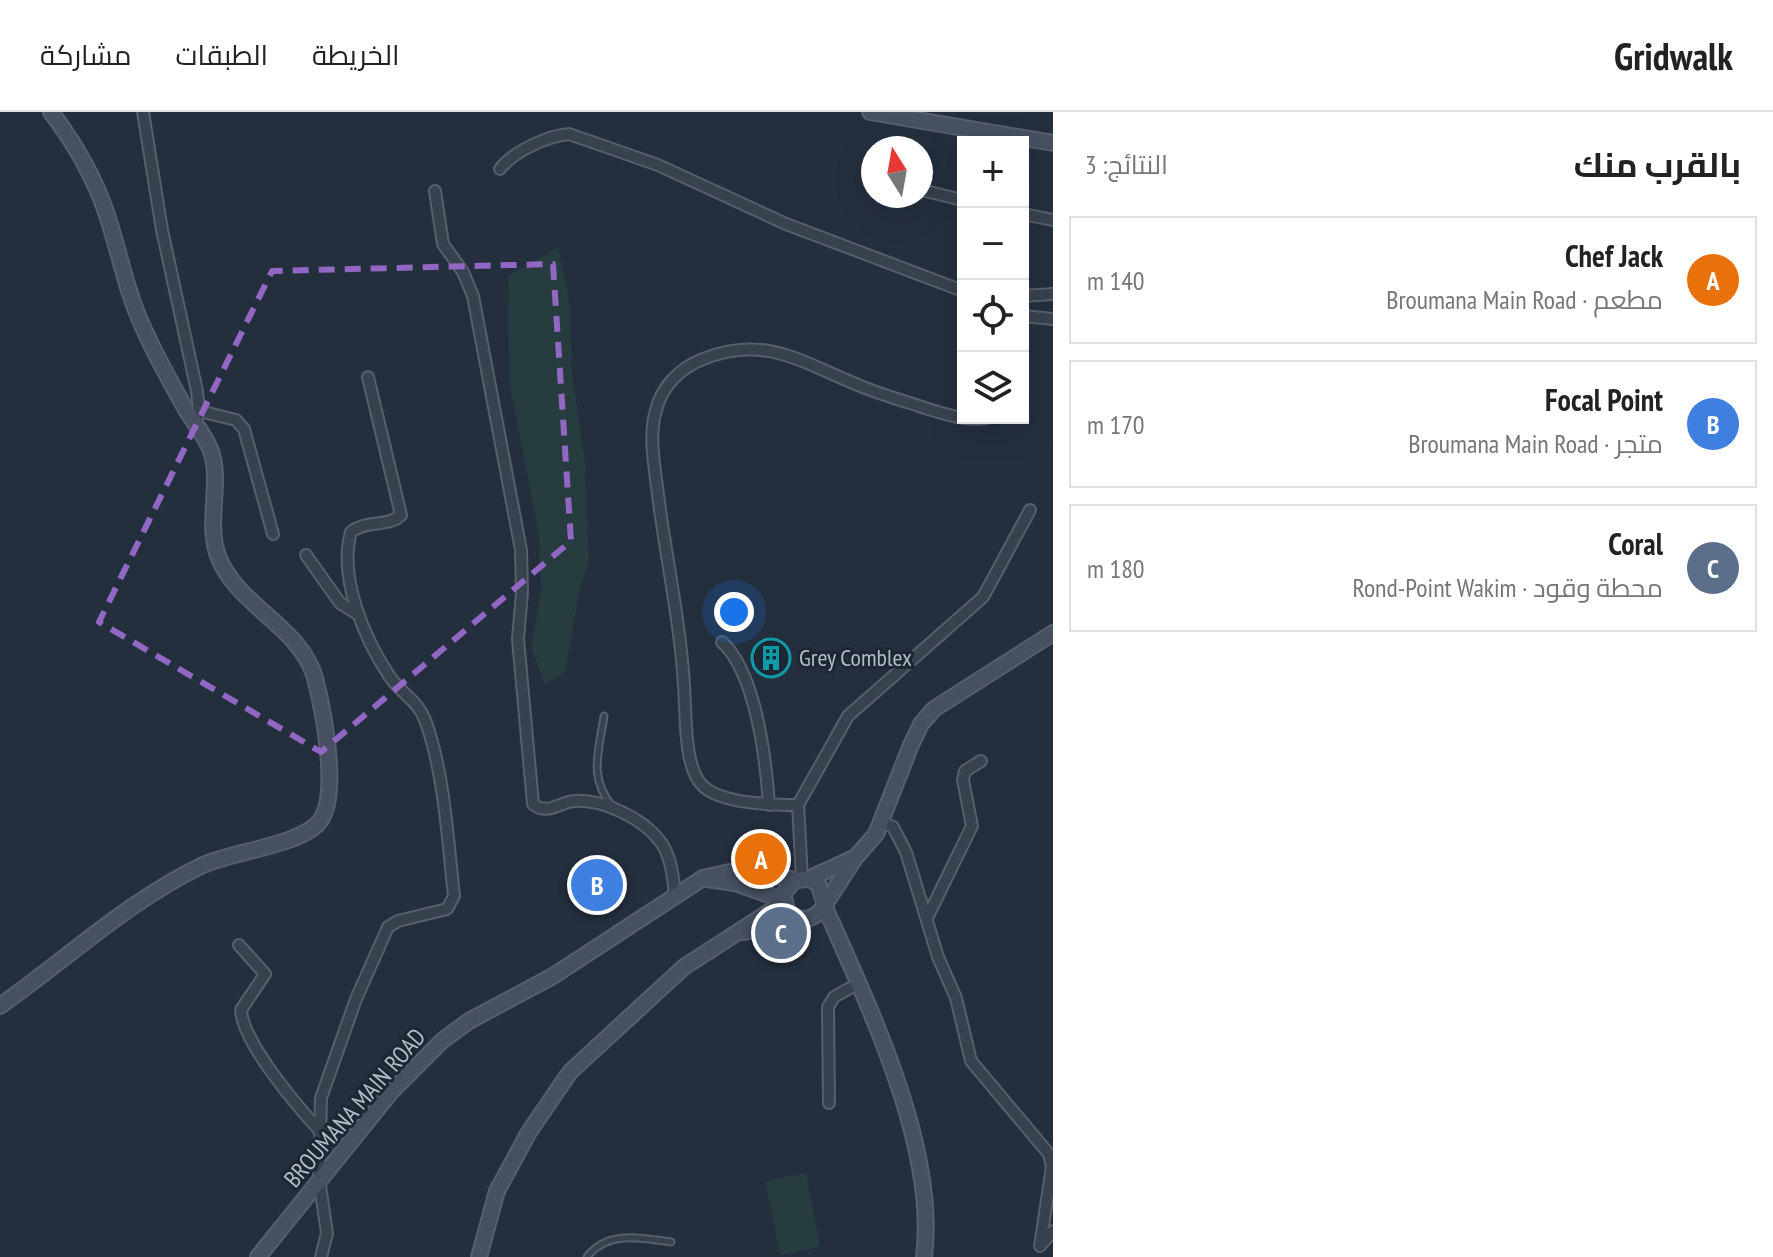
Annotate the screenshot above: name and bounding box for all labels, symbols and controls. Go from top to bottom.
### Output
text: Gridwalk [1614,31,1733,80]
text: مشاركة [40,36,131,73]
text: الطبقات [175,36,268,73]
text: الخريطة [312,36,399,73]
north arrow [861,136,933,208]
map controls [957,136,1029,424]
button: + [957,136,1029,208]
text: بالقرب منك [1574,142,1741,186]
text: النتائج: 3 [1085,148,1168,181]
button: − [957,208,1029,280]
text: Chef Jack [1565,236,1663,275]
text: 140 m [1087,264,1145,297]
text: A [1706,264,1720,297]
button: locate [957,280,1029,352]
text: مطعم · Broumana Main Road [1386,283,1663,316]
button: layers [957,352,1029,424]
text: Focal Point [1545,380,1663,419]
text: 170 m [1087,408,1145,441]
text: B [1707,408,1719,441]
text: متجر · Broumana Main Road [1408,427,1663,460]
text: Coral [1608,524,1663,563]
text: 180 m [1087,552,1145,585]
text: C [1707,552,1719,585]
text: محطة وقود · Rond-Point Wakim [1352,571,1663,604]
your location [714,592,754,632]
building icon: Grey Comblex [750,637,792,679]
place label: Grey Comblex [799,642,912,673]
pin: A [735,829,787,889]
pin: B [571,855,623,915]
pin: C [755,903,807,963]
street label: BROUMANA MAIN ROAD [277,1022,432,1194]

